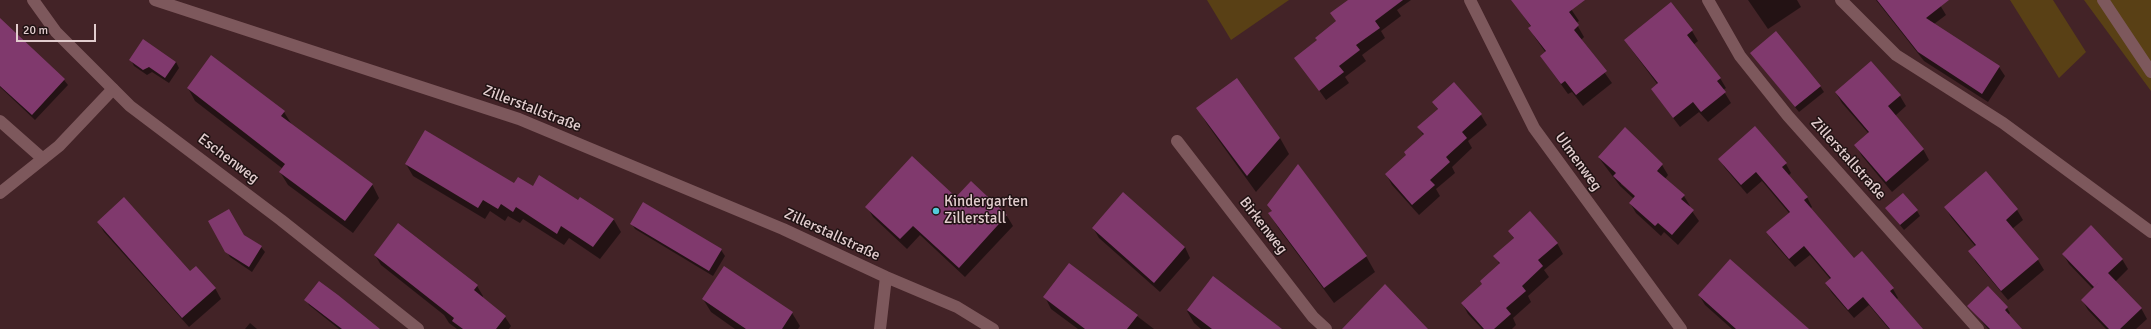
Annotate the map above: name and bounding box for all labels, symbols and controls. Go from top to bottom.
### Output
scale bar [18,16,98,42]
text: 20 m [23,23,48,38]
street label: Zillerstallstraße [480,82,584,136]
street label: Zillerstallstraße [1807,114,1889,204]
street label: Ulmenweg [1551,129,1605,195]
street label: Eschenweg [194,130,262,188]
place label: Kindergarten Zillerstall [944,193,1028,228]
street label: Birkenweg [1235,194,1291,258]
street label: Zillerstallstraße [781,205,883,265]
marker: Kindergarten Zillerstall [931,206,941,216]

